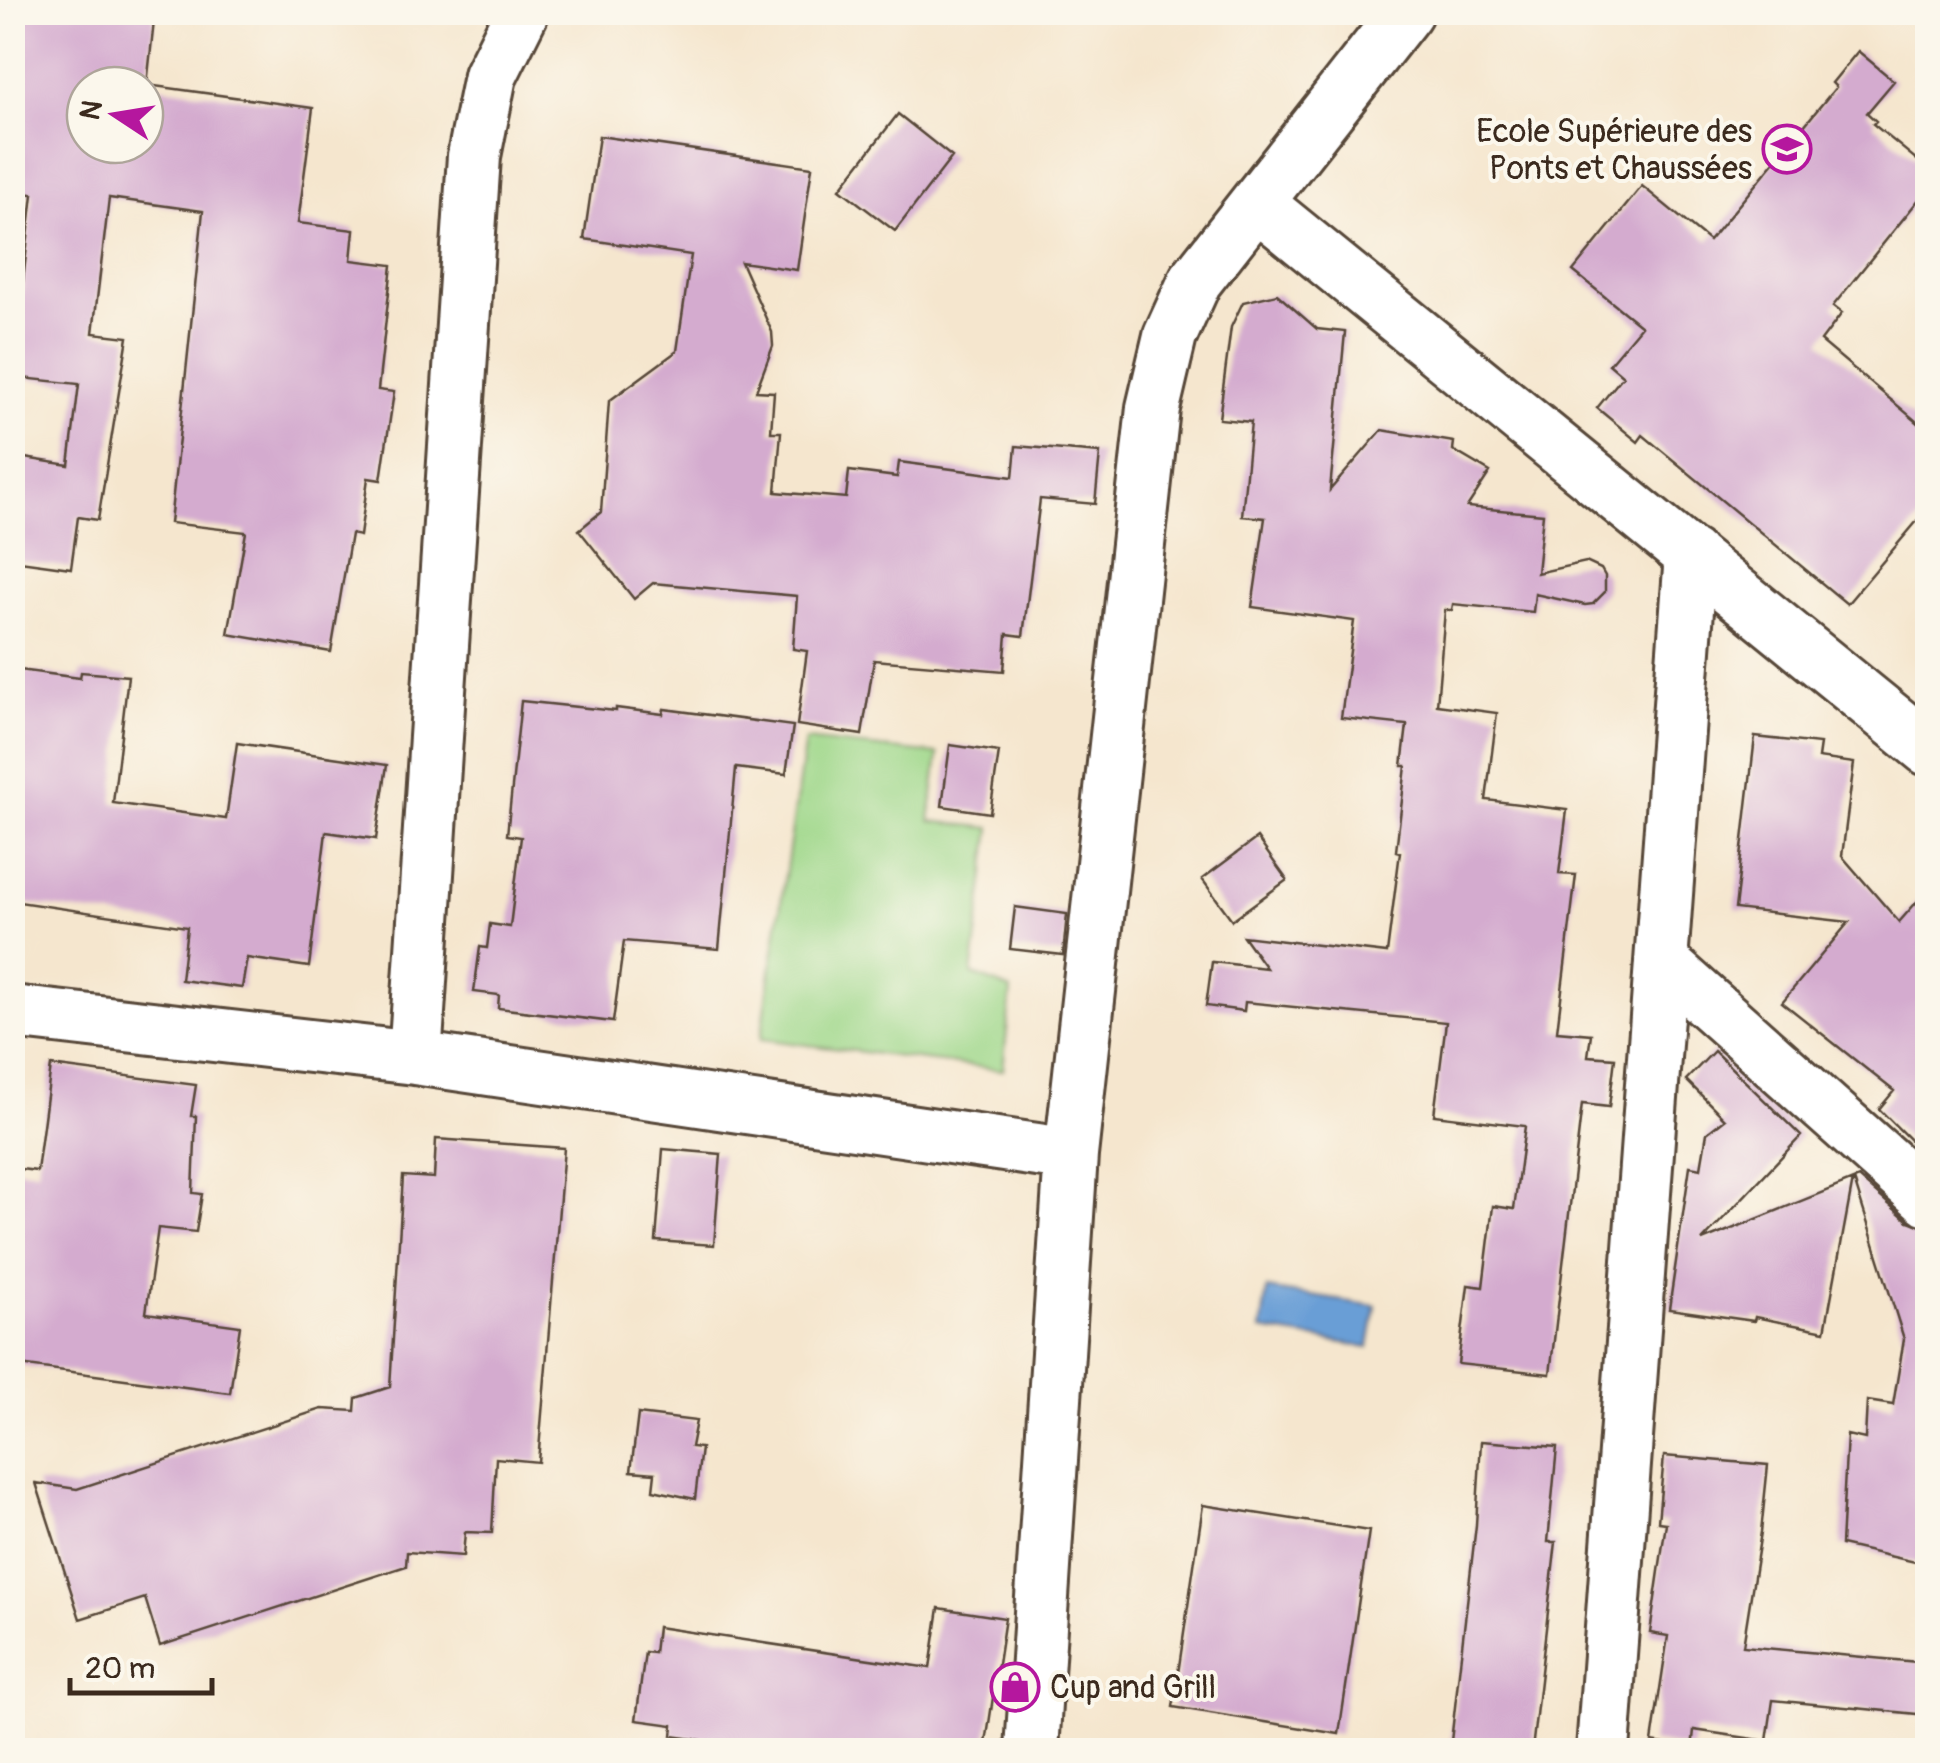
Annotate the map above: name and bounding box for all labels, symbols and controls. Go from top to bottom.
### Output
north arrow [65,65,165,165]
text: N [73,97,111,123]
place label: Ecole Supérieure des Ponts et Chaussées [1476,112,1752,189]
school or university icon: Ecole Supérieure des Ponts et Chaussées [1761,123,1813,175]
scale bar [70,1633,212,1695]
text: 20 m [85,1650,155,1687]
shop icon: Cup and Grill [989,1661,1041,1713]
place label: Cup and Grill [1050,1668,1216,1708]

